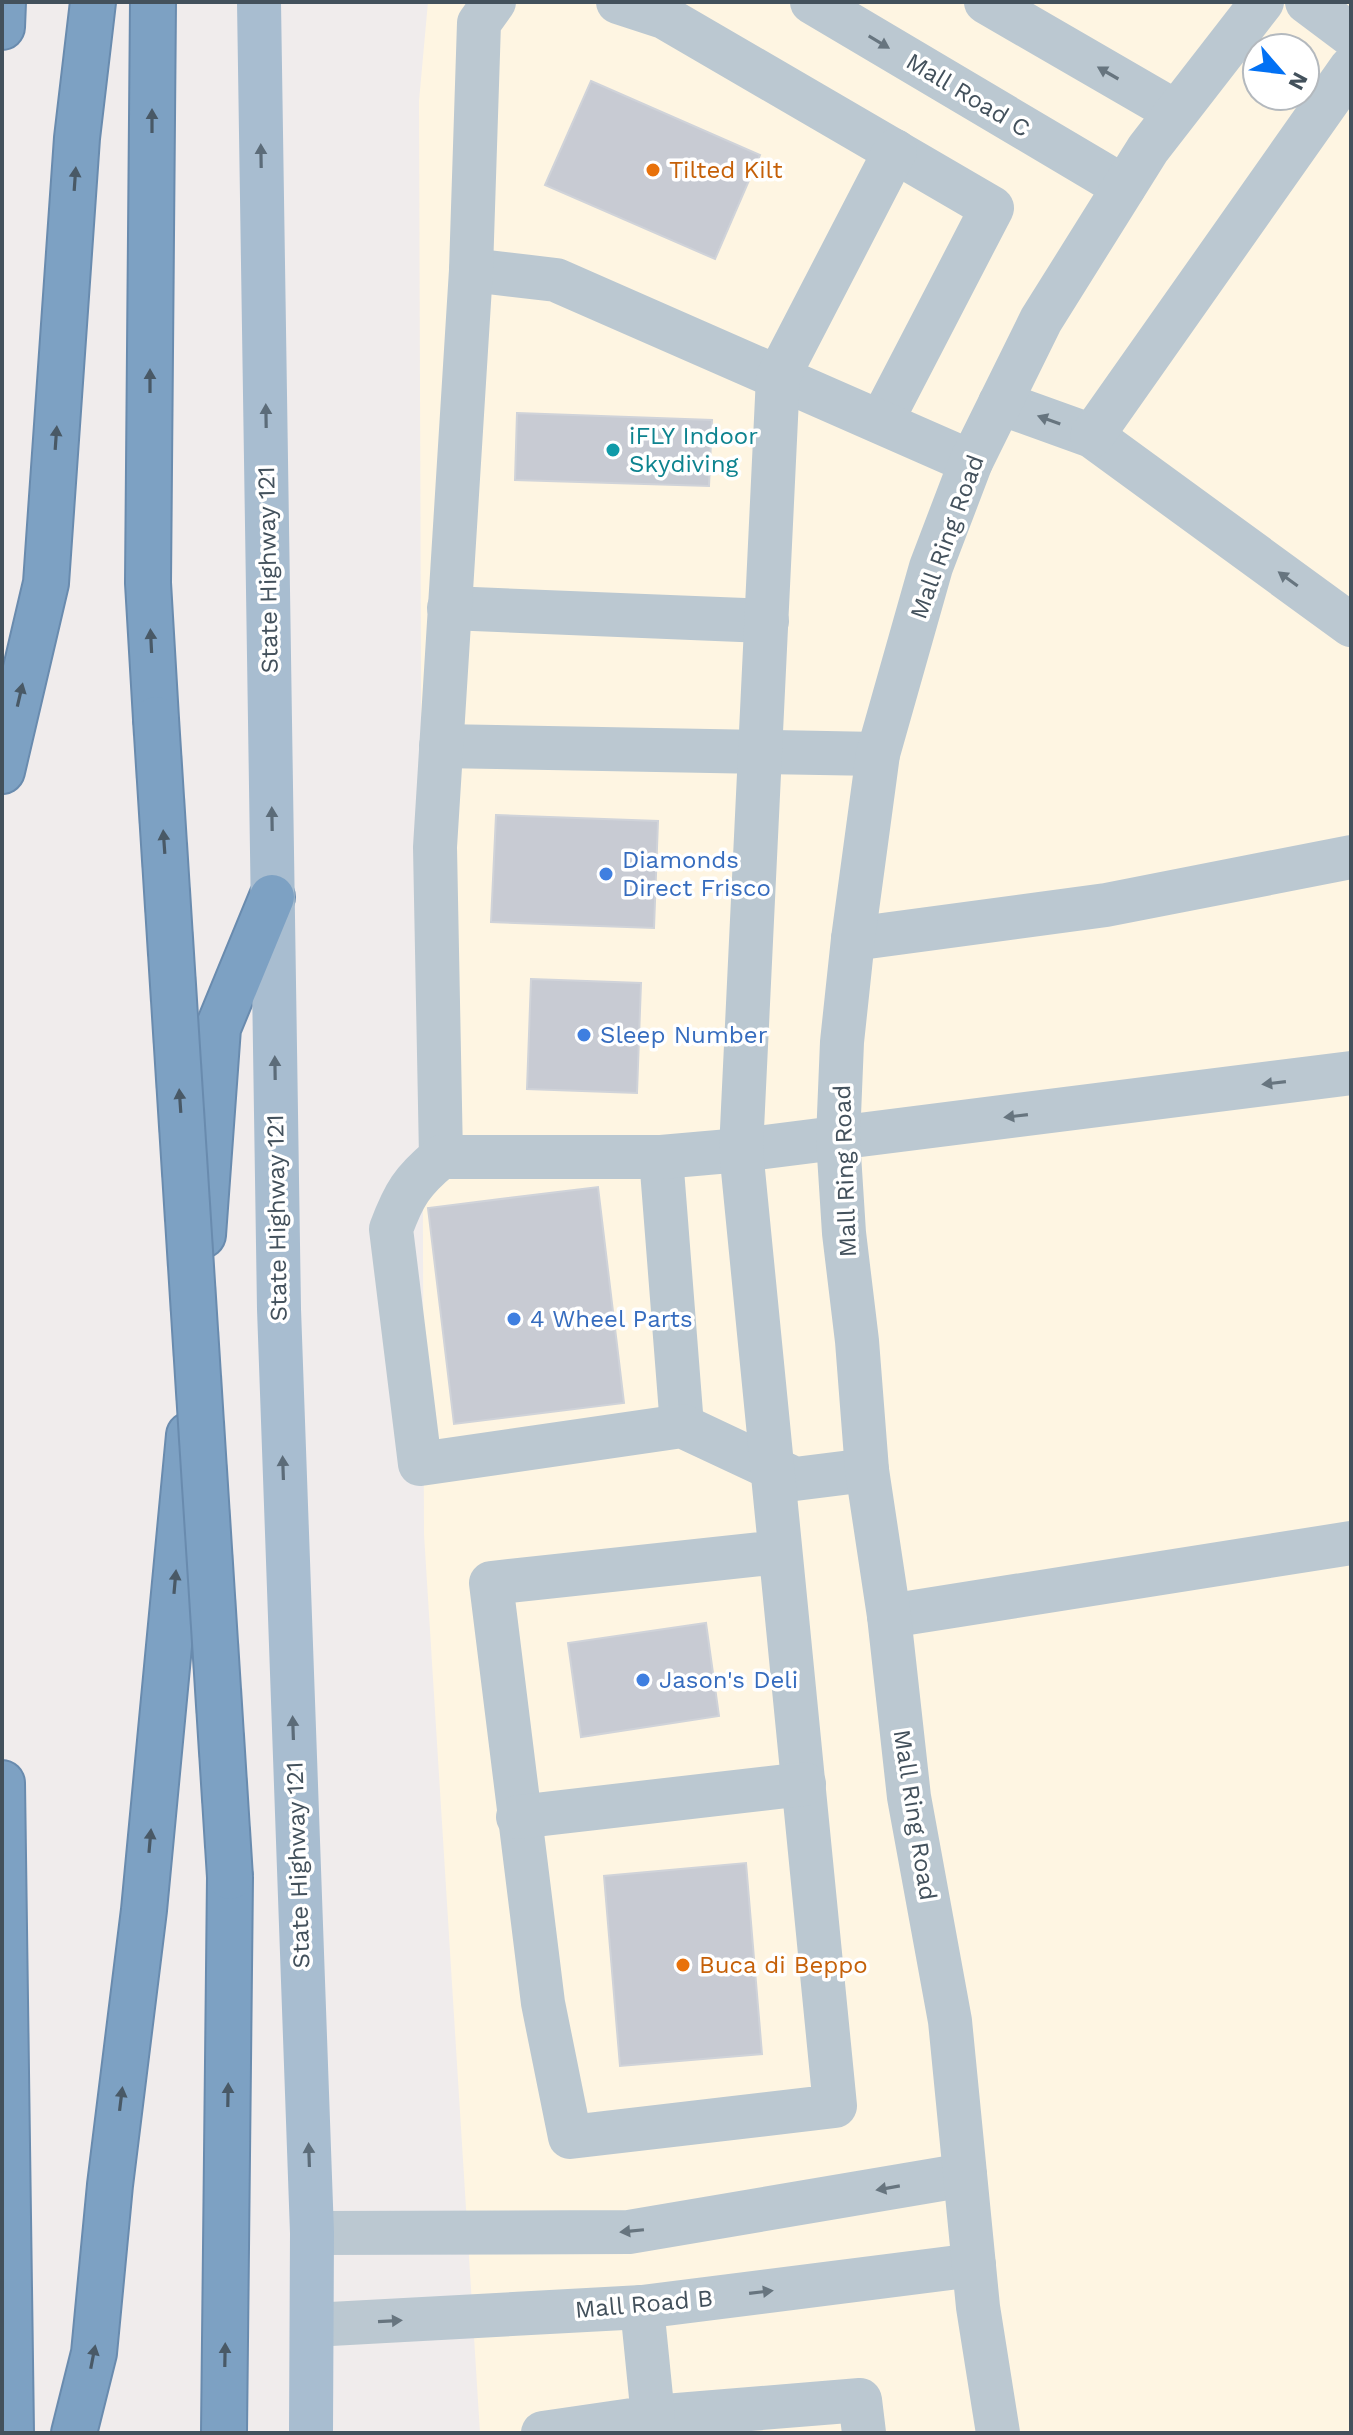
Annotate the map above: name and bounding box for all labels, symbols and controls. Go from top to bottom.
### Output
north arrow [1241,32,1321,112]
one-way arrow [868,35,890,49]
street label: Mall Road C [901,47,1035,143]
one-way arrow [1097,66,1119,80]
text: N [1283,68,1313,94]
one-way arrow [146,108,158,133]
one-way arrow [255,143,268,168]
place label: Tilted Kilt [669,156,783,184]
marker: Tilted Kilt [644,161,662,179]
one-way arrow [69,166,82,191]
one-way arrow [143,368,156,393]
one-way arrow [260,403,272,428]
one-way arrow [1037,414,1061,426]
place label: iFLY Indoor Skydiving [629,422,758,478]
one-way arrow [50,425,63,450]
marker: iFLY Indoor Skydiving [604,441,622,459]
street label: Mall Ring Road [904,451,990,623]
street label: State Highway 121 [252,466,284,674]
one-way arrow [1277,571,1299,587]
one-way arrow [144,628,157,653]
one-way arrow [14,682,27,707]
one-way arrow [265,806,278,831]
one-way arrow [157,829,170,854]
place label: Diamonds Direct Frisco [622,846,771,902]
marker: Diamonds Direct Frisco [597,865,615,883]
place label: Sleep Number [600,1021,768,1049]
marker: Sleep Number [575,1026,593,1044]
one-way arrow [269,1055,281,1080]
one-way arrow [1261,1077,1286,1090]
street label: Mall Ring Road [828,1084,862,1258]
one-way arrow [173,1088,186,1113]
one-way arrow [1003,1110,1028,1123]
street label: State Highway 121 [261,1114,293,1322]
place label: 4 Wheel Parts [530,1305,693,1333]
marker: 4 Wheel Parts [505,1310,523,1328]
one-way arrow [276,1455,289,1480]
one-way arrow [169,1569,182,1594]
place label: Jason's Deli [659,1666,798,1694]
marker: Jason's Deli [634,1671,652,1689]
one-way arrow [286,1715,299,1740]
street label: Mall Ring Road [888,1728,942,1902]
street label: State Highway 121 [280,1761,316,1969]
one-way arrow [144,1828,157,1853]
place label: Buca di Beppo [699,1951,868,1979]
marker: Buca di Beppo [674,1956,692,1974]
one-way arrow [222,2082,234,2107]
one-way arrow [114,2086,127,2111]
one-way arrow [302,2142,315,2167]
one-way arrow [875,2182,900,2195]
one-way arrow [619,2224,644,2237]
street label: Mall Road B [574,2284,714,2324]
one-way arrow [748,2285,773,2298]
one-way arrow [378,2314,403,2327]
one-way arrow [219,2342,231,2367]
one-way arrow [87,2345,99,2370]

